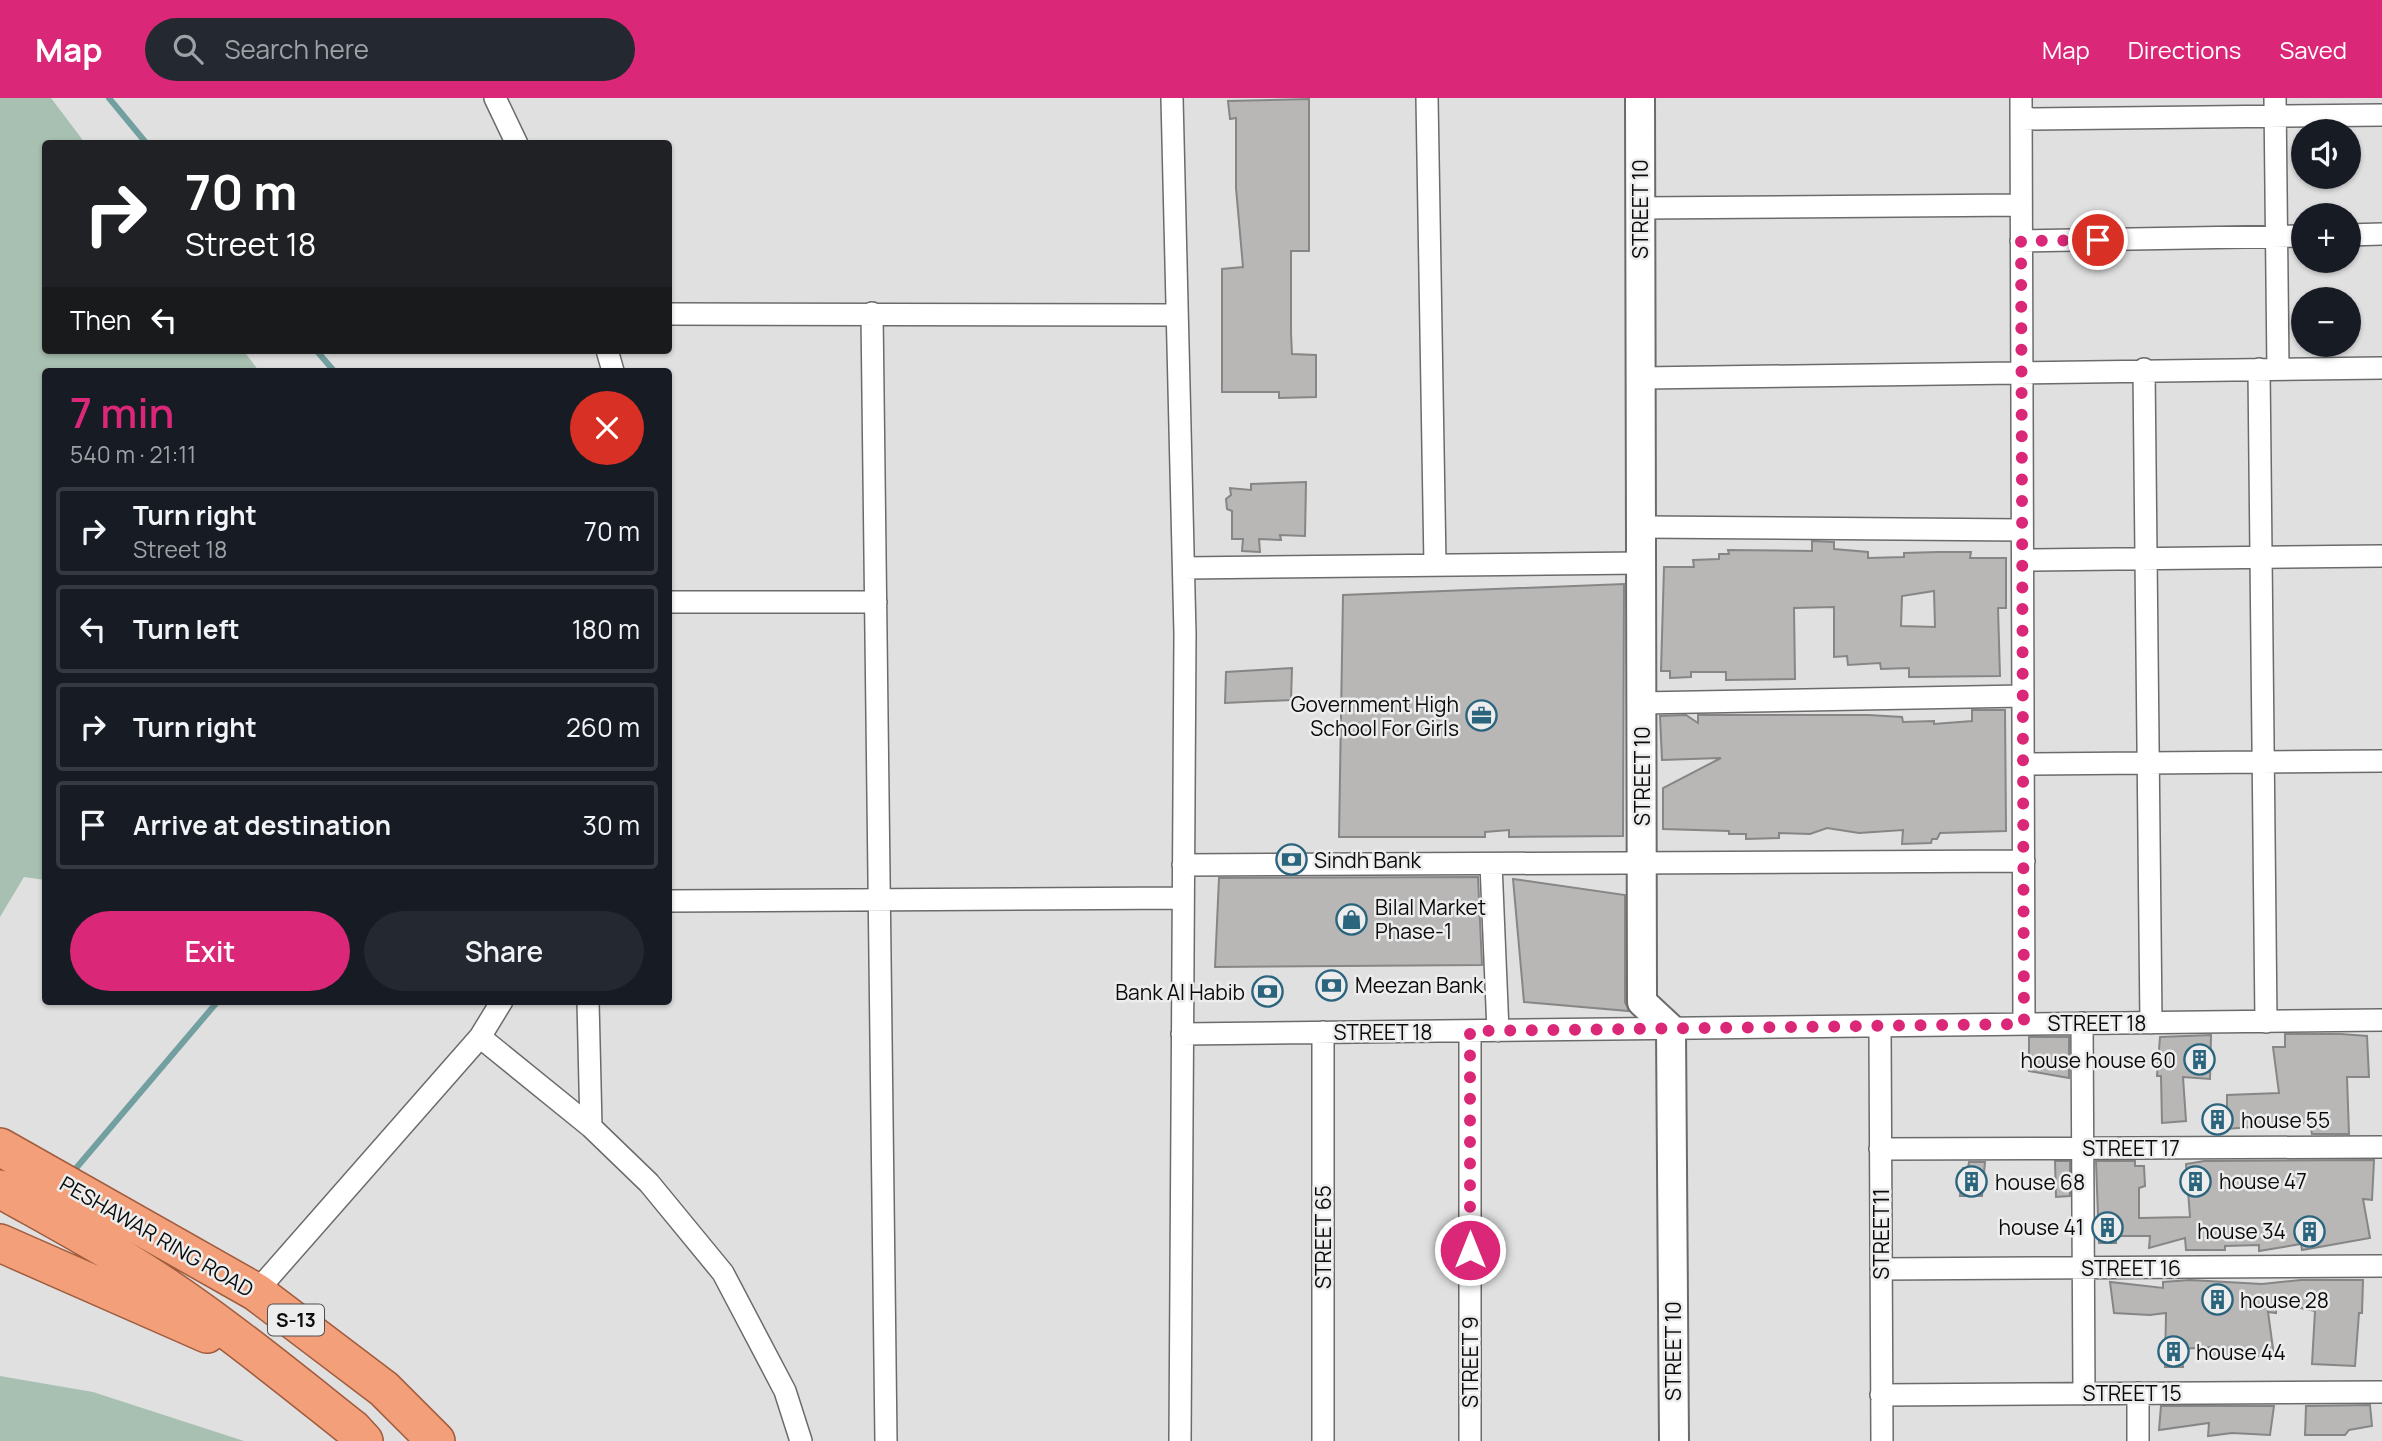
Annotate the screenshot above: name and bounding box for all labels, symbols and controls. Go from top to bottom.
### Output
search box [145,18,635,81]
text: Map [35,27,103,72]
icon: search [169,30,207,68]
text: Search here [225,31,369,67]
text: Map [2042,33,2090,66]
text: Directions [2128,33,2241,66]
text: Saved [2279,33,2347,66]
map controls [2291,119,2361,357]
button: sound [2291,119,2361,189]
text: 70 m [185,158,297,225]
street label: STREET 10 [1626,159,1654,259]
icon: right [70,168,161,259]
button: + [2291,203,2361,273]
pin [2068,210,2128,270]
icon: arrive [2079,221,2117,259]
text: Street 18 [185,222,316,266]
button: − [2291,287,2361,357]
icon: left [145,301,183,339]
text: Then [70,302,131,338]
text: 7 min [70,383,174,441]
button: close [570,391,644,465]
text: 540 m · 21:11 [70,438,196,470]
text: Turn right [133,497,257,533]
icon: right [74,512,112,550]
text: 70 m [584,513,640,549]
text: Street 18 [133,533,227,565]
icon: left [74,610,112,648]
text: Turn left [133,611,240,647]
text: 180 m [572,611,640,647]
place label: Government High School For Girls [1291,690,1459,742]
office icon: Government High School For Girls [1465,699,1499,733]
icon: right [74,708,112,746]
text: Turn right [133,709,257,745]
text: 260 m [566,709,640,745]
street label: STREET 10 [1628,726,1656,826]
icon: arrive [74,806,112,844]
text: Arrive at destination [133,807,391,843]
text: 30 m [583,807,640,843]
bank icon: Sindh Bank [1274,843,1308,877]
place label: Sindh Bank [1314,846,1421,874]
place label: Bilal Market Phase-1 [1375,893,1486,945]
shop icon: Bilal Market Phase-1 [1335,902,1369,936]
button: Exit [70,911,350,991]
button: Share [364,911,644,991]
bank icon: Meezan Bank [1315,968,1349,1002]
place label: Meezan Bank [1355,971,1484,999]
bank icon: Bank Al Habib [1251,975,1285,1009]
place label: Bank Al Habib [1115,978,1245,1006]
street label: STREET 18 [2047,1009,2147,1037]
street label: STREET 18 [1333,1018,1433,1046]
building icon: house house 60 [2182,1043,2216,1077]
place label: house house 60 [2020,1046,2176,1074]
building icon: house 55 [2201,1103,2235,1137]
place label: house 55 [2241,1106,2330,1134]
street label: STREET 17 [2082,1134,2180,1162]
building icon: house 47 [2179,1164,2213,1198]
building icon: house 68 [1955,1165,1989,1199]
place label: house 47 [2219,1167,2307,1195]
place label: house 68 [1995,1168,2085,1196]
street label: PESHAWAR RING ROAD [55,1169,259,1303]
street label: STREET 65 [1309,1185,1337,1289]
street label: STREET11 [1867,1188,1895,1280]
building icon: house 41 [2090,1210,2124,1244]
position arrow [1433,1213,1507,1287]
place label: house 41 [1999,1213,2084,1241]
building icon: house 34 [2292,1214,2326,1248]
place label: house 34 [2197,1217,2286,1245]
street label: STREET 16 [2081,1254,2181,1282]
building icon: house 28 [2200,1283,2234,1317]
place label: house 28 [2240,1286,2329,1314]
street label: STREET 10 [1659,1301,1687,1401]
road number: S-13 [268,1304,324,1336]
street label: STREET 9 [1456,1316,1484,1408]
building icon: house 44 [2156,1335,2190,1369]
place label: house 44 [2196,1338,2286,1366]
street label: STREET 15 [2082,1379,2182,1407]

